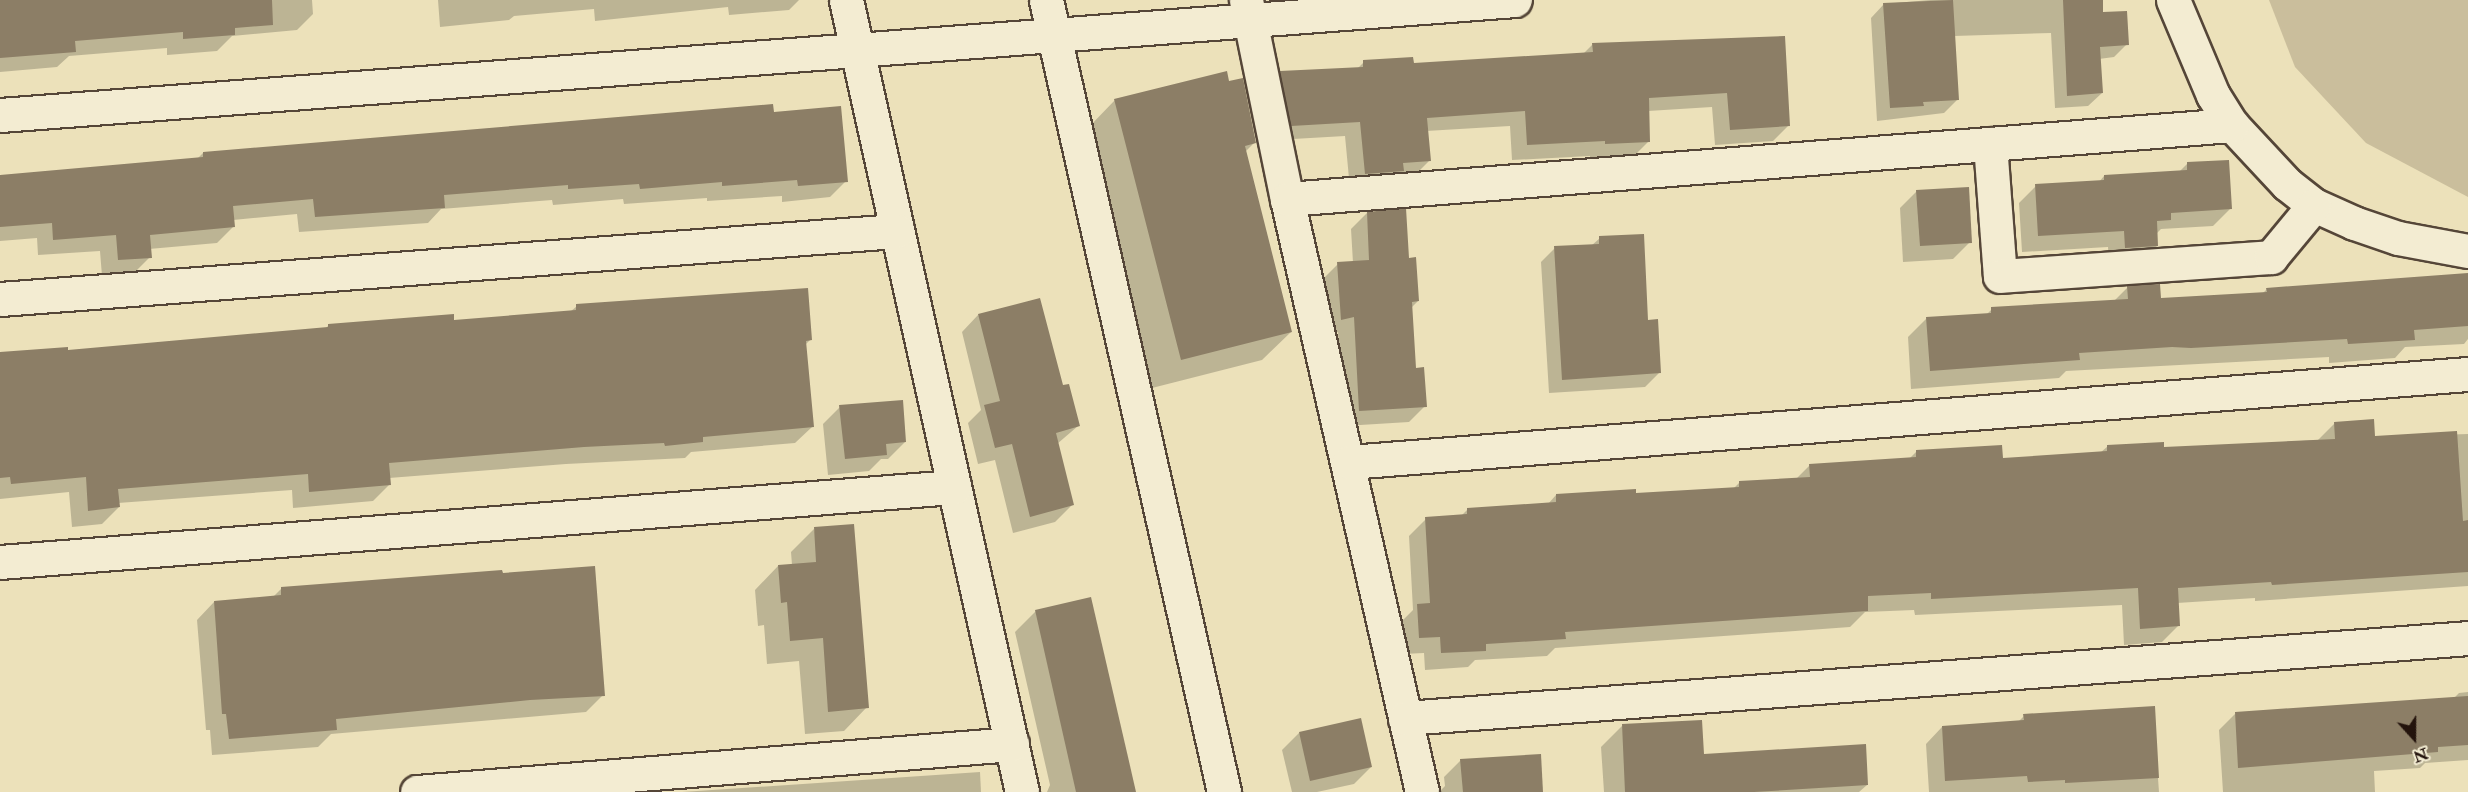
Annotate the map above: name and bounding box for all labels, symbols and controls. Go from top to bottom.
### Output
north arrow [2384,708,2444,768]
text: N [2410,743,2431,767]

